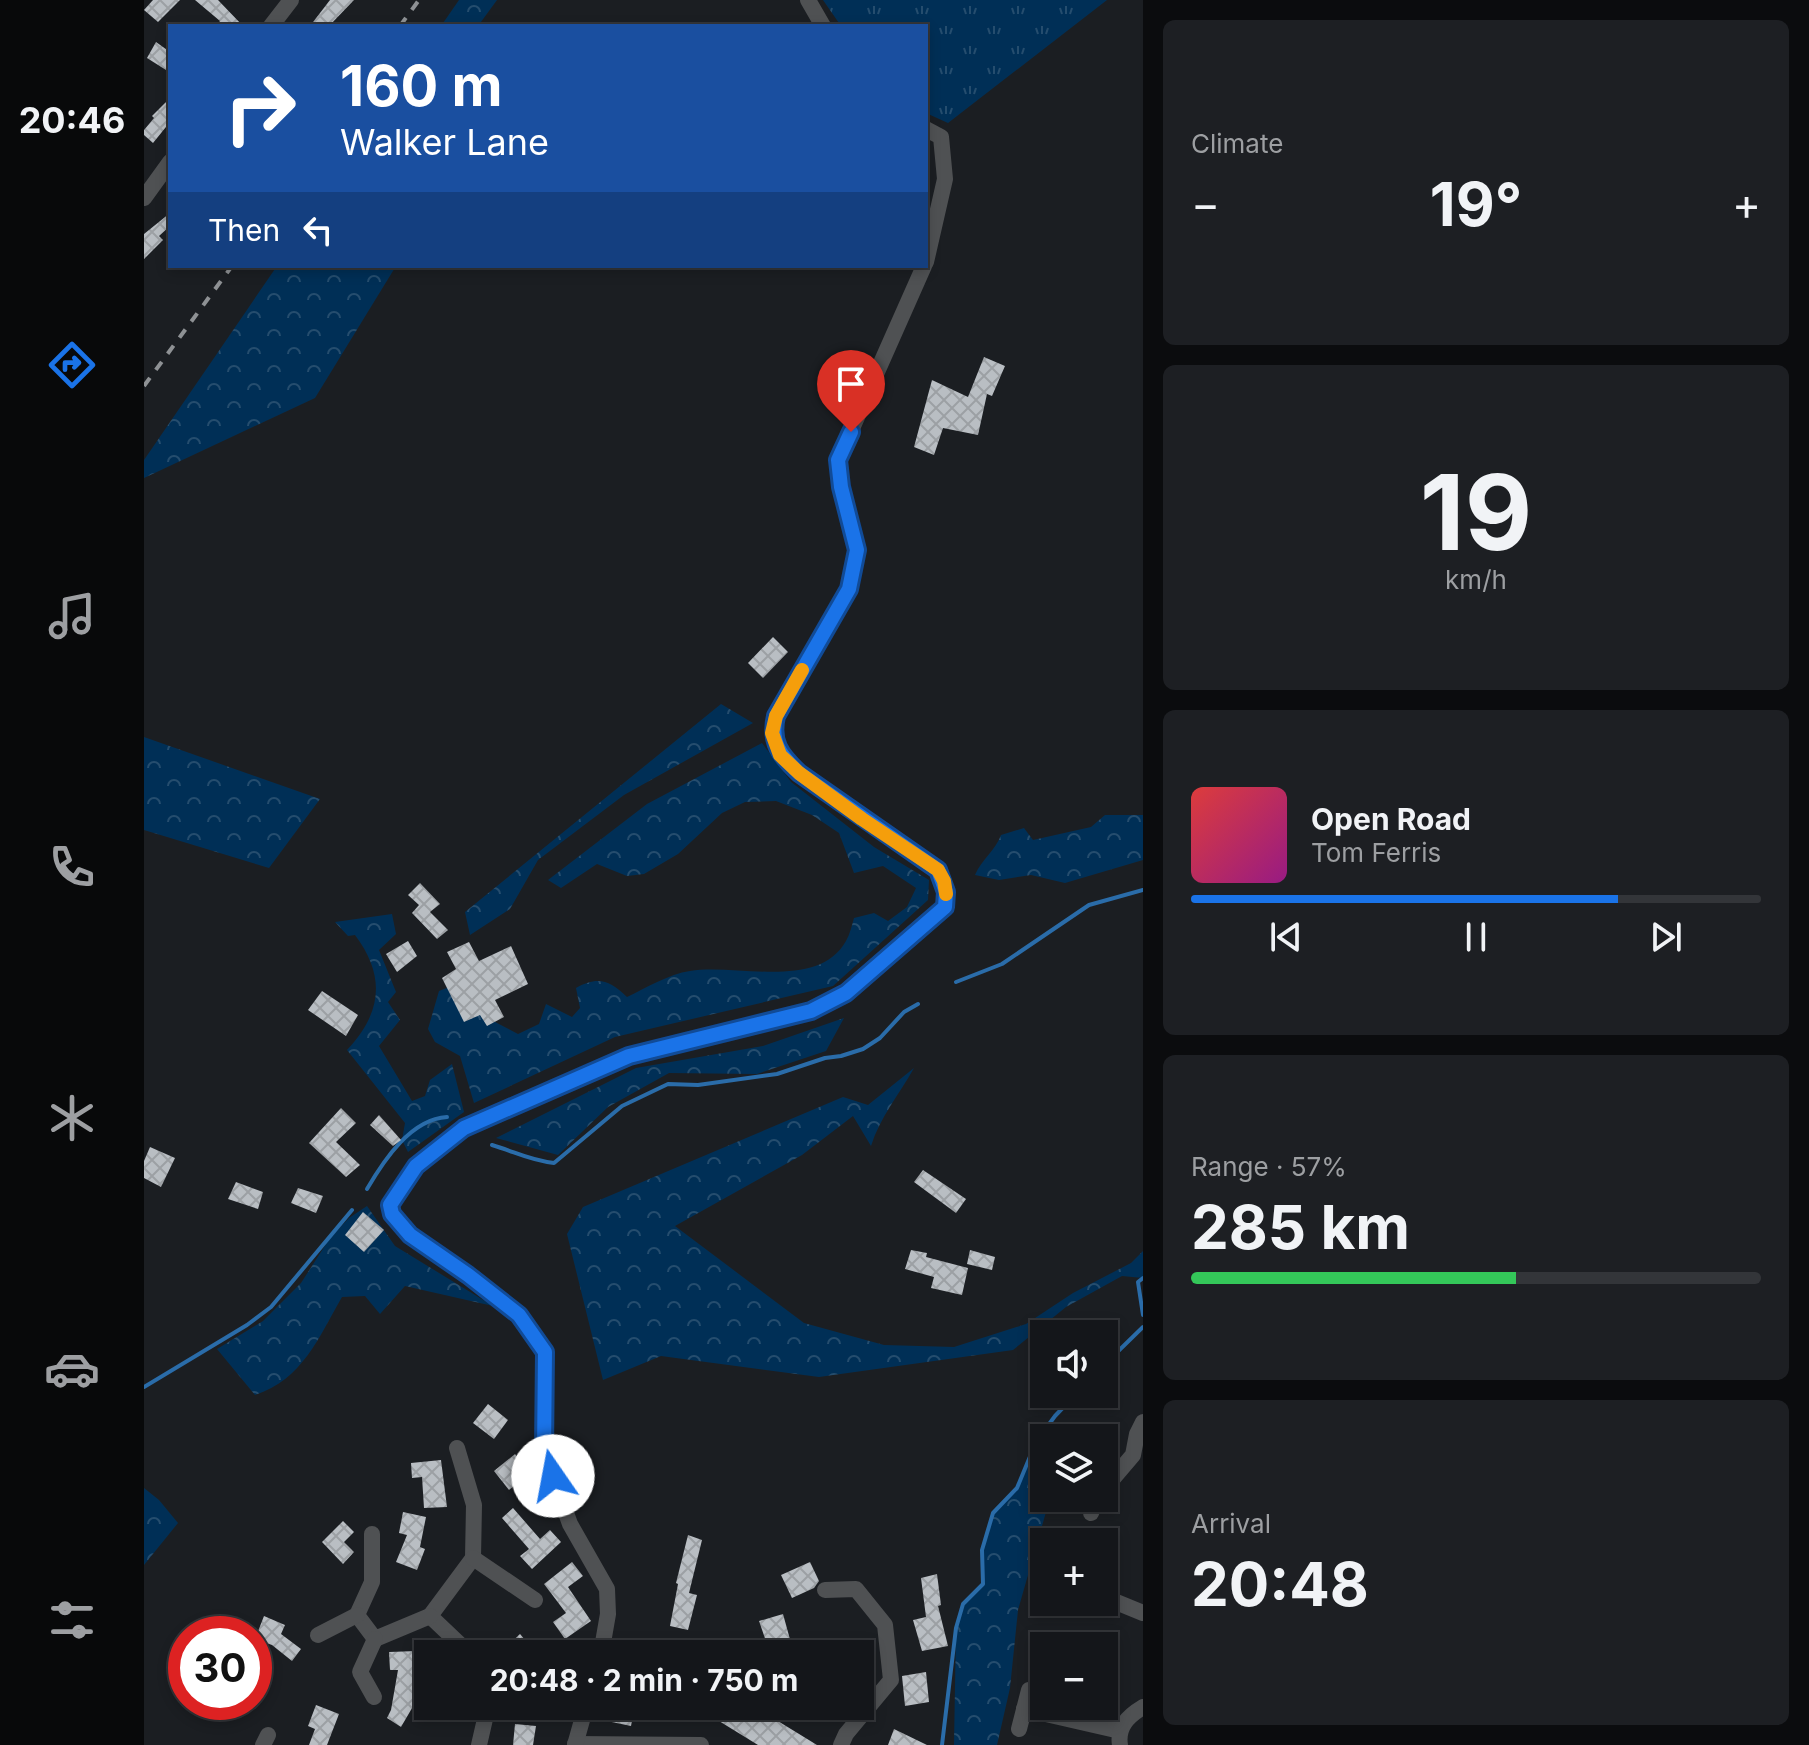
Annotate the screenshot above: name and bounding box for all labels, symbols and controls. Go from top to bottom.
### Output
text: 160 m [340,52,503,120]
icon: right [208,56,312,160]
text: 20:46 [19,98,125,142]
text: Walker Lane [340,120,549,164]
text: Climate [1191,128,1283,159]
text: 19° [1430,168,1522,240]
text: − [1191,177,1220,231]
text: + [1732,177,1761,231]
icon: left [296,208,340,252]
text: Then [208,212,280,248]
icon: directions [44,337,100,393]
pin [817,350,885,432]
icon: arrive [829,362,873,406]
text: 19 [1420,449,1532,575]
text: km/h [1445,564,1507,595]
icon: music [44,588,100,644]
text: Open Road [1311,801,1471,837]
text: Tom Ferris [1311,837,1441,868]
icon: phone [44,839,100,895]
icon: previous [1264,915,1308,959]
icon: pause [1454,915,1498,959]
icon: next [1644,915,1688,959]
icon: climate [44,1090,100,1146]
text: Range · 57% [1191,1151,1347,1182]
text: 285 km [1191,1191,1410,1263]
map controls [1030,1320,1118,1720]
button: sound [1030,1320,1118,1408]
icon: car [44,1341,100,1397]
button: layers [1030,1424,1118,1512]
position arrow [511,1434,595,1518]
text: Arrival [1191,1508,1271,1539]
button: + [1030,1528,1118,1616]
text: 20:48 [1191,1548,1369,1620]
icon: filters [44,1592,100,1648]
speed limit sign: 30 [168,1616,272,1720]
button: − [1030,1632,1118,1720]
text: 20:48 · 2 min · 750 m [490,1662,798,1698]

